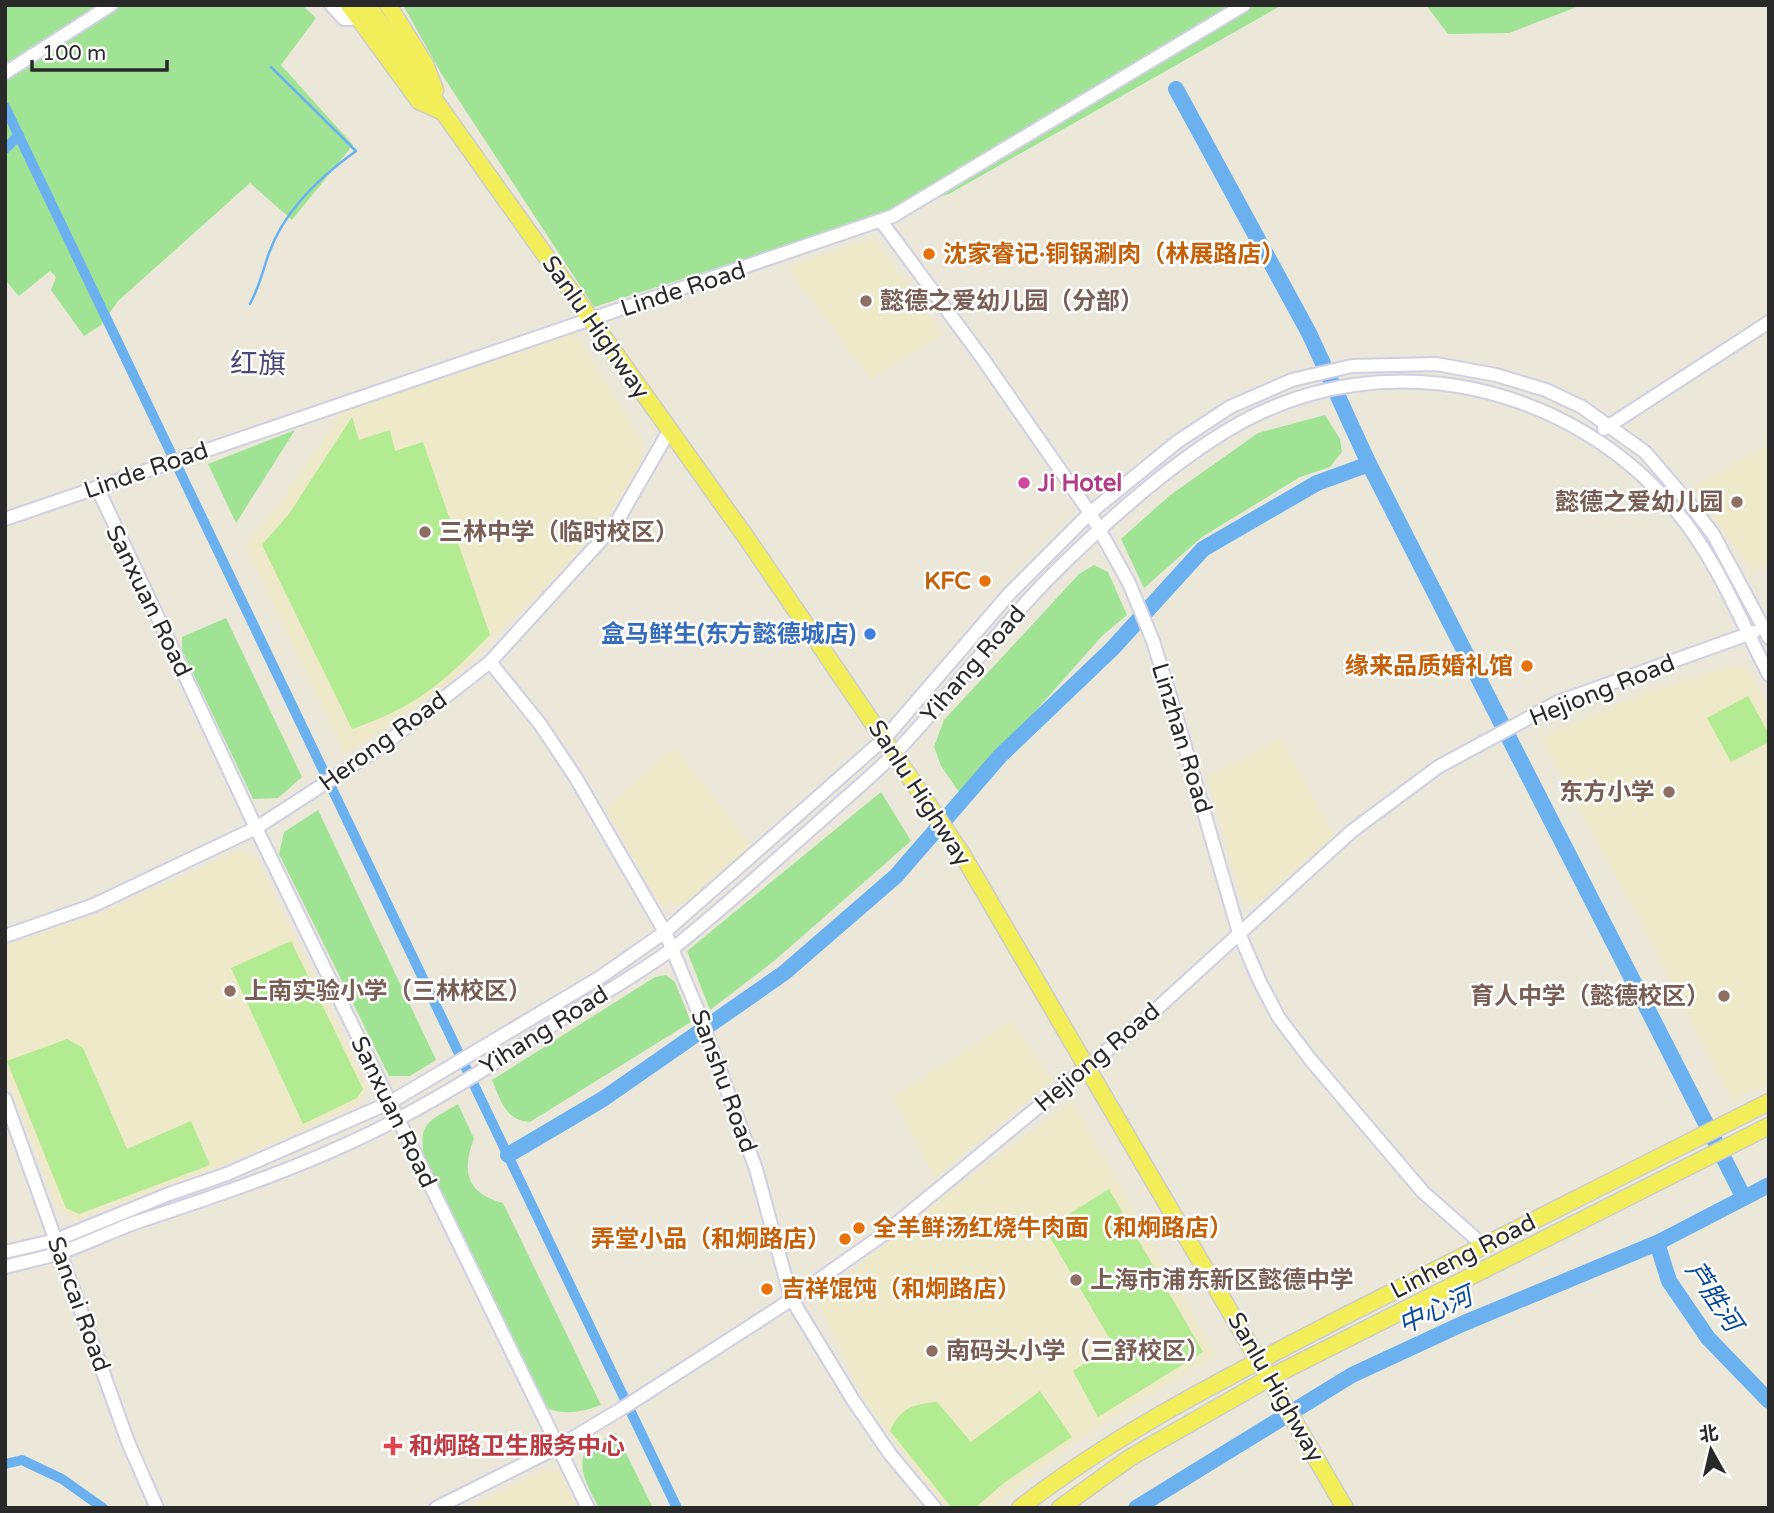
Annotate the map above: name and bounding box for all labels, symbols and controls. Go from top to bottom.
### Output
scale bar [32,28,166,72]
text: 100 m [42,41,106,66]
place label: 沈家睿记·铜锅涮肉（林展路店） [943,240,1285,269]
marker: 沈家睿记·铜锅涮肉（林展路店） [921,246,937,262]
street label: Sanlu Highway [535,250,656,405]
street label: Linde Road [617,256,749,323]
place label: 懿德之爱幼儿园（分部） [880,287,1144,316]
marker: 懿德之爱幼儿园（分部） [858,293,874,309]
district label: 红旗 [230,347,286,381]
street label: Linde Road [80,436,212,505]
place label: Ji Hotel [1037,469,1122,498]
marker: Ji Hotel [1016,475,1032,491]
place label: 懿德之爱幼儿园 [1555,488,1723,517]
marker: 懿德之爱幼儿园 [1729,494,1745,510]
place label: 三林中学（临时校区） [439,518,679,547]
street label: Sanxuan Road [99,521,198,682]
marker: 三林中学（临时校区） [417,524,433,540]
place label: KFC [924,567,971,596]
marker: KFC [977,573,993,589]
street label: Yihang Road [915,600,1032,729]
place label: 盒马鲜生(东方懿德城店) [601,620,856,649]
marker: 盒马鲜生(东方懿德城店) [862,626,878,642]
street label: Hejiong Road [1525,648,1679,733]
place label: 缘来品质婚礼馆 [1345,652,1513,681]
marker: 缘来品质婚礼馆 [1519,658,1535,674]
street label: Linzhan Road [1145,659,1218,817]
street label: Herong Road [314,685,453,798]
street label: Sanlu Highway [862,715,978,872]
place label: 东方小学 [1559,778,1655,807]
marker: 东方小学 [1661,784,1677,800]
place label: 上南实验小学（三林校区） [244,977,532,1006]
street label: Yihang Road [475,980,614,1081]
place label: 育人中学（懿德校区） [1470,982,1710,1011]
marker: 上南实验小学（三林校区） [222,983,238,999]
marker: 育人中学（懿德校区） [1716,988,1732,1004]
street label: Hejiong Road [1029,997,1166,1118]
street label: Sanshu Road [684,1006,763,1157]
street label: Sanxuan Road [344,1032,443,1193]
street label: Linheng Road [1386,1207,1541,1305]
place label: 全羊鲜汤红烧牛肉面（和炯路店） [873,1214,1233,1243]
marker: 全羊鲜汤红烧牛肉面（和炯路店） [851,1220,867,1236]
place label: 弄堂小品（和炯路店） [591,1225,831,1254]
marker: 弄堂小品（和炯路店） [837,1231,853,1247]
street label: Sancai Road [41,1233,116,1376]
water label: 芦胜河 [1679,1255,1751,1341]
place label: 上海市浦东新区懿德中学 [1090,1266,1354,1295]
marker: 上海市浦东新区懿德中学 [1068,1272,1084,1288]
place label: 吉祥馄饨（和炯路店） [781,1275,1021,1304]
water label: 中心河 [1393,1278,1482,1340]
marker: 吉祥馄饨（和炯路店） [759,1281,775,1297]
street label: Sanlu Highway [1221,1307,1330,1467]
place label: 南码头小学（三舒校区） [946,1337,1210,1366]
marker: 南码头小学（三舒校区） [924,1343,940,1359]
north arrow [1676,1415,1746,1485]
text: 北 [1698,1422,1720,1446]
place label: 和炯路卫生服务中心 [409,1432,625,1461]
marker: 和炯路卫生服务中心 [383,1436,403,1456]

